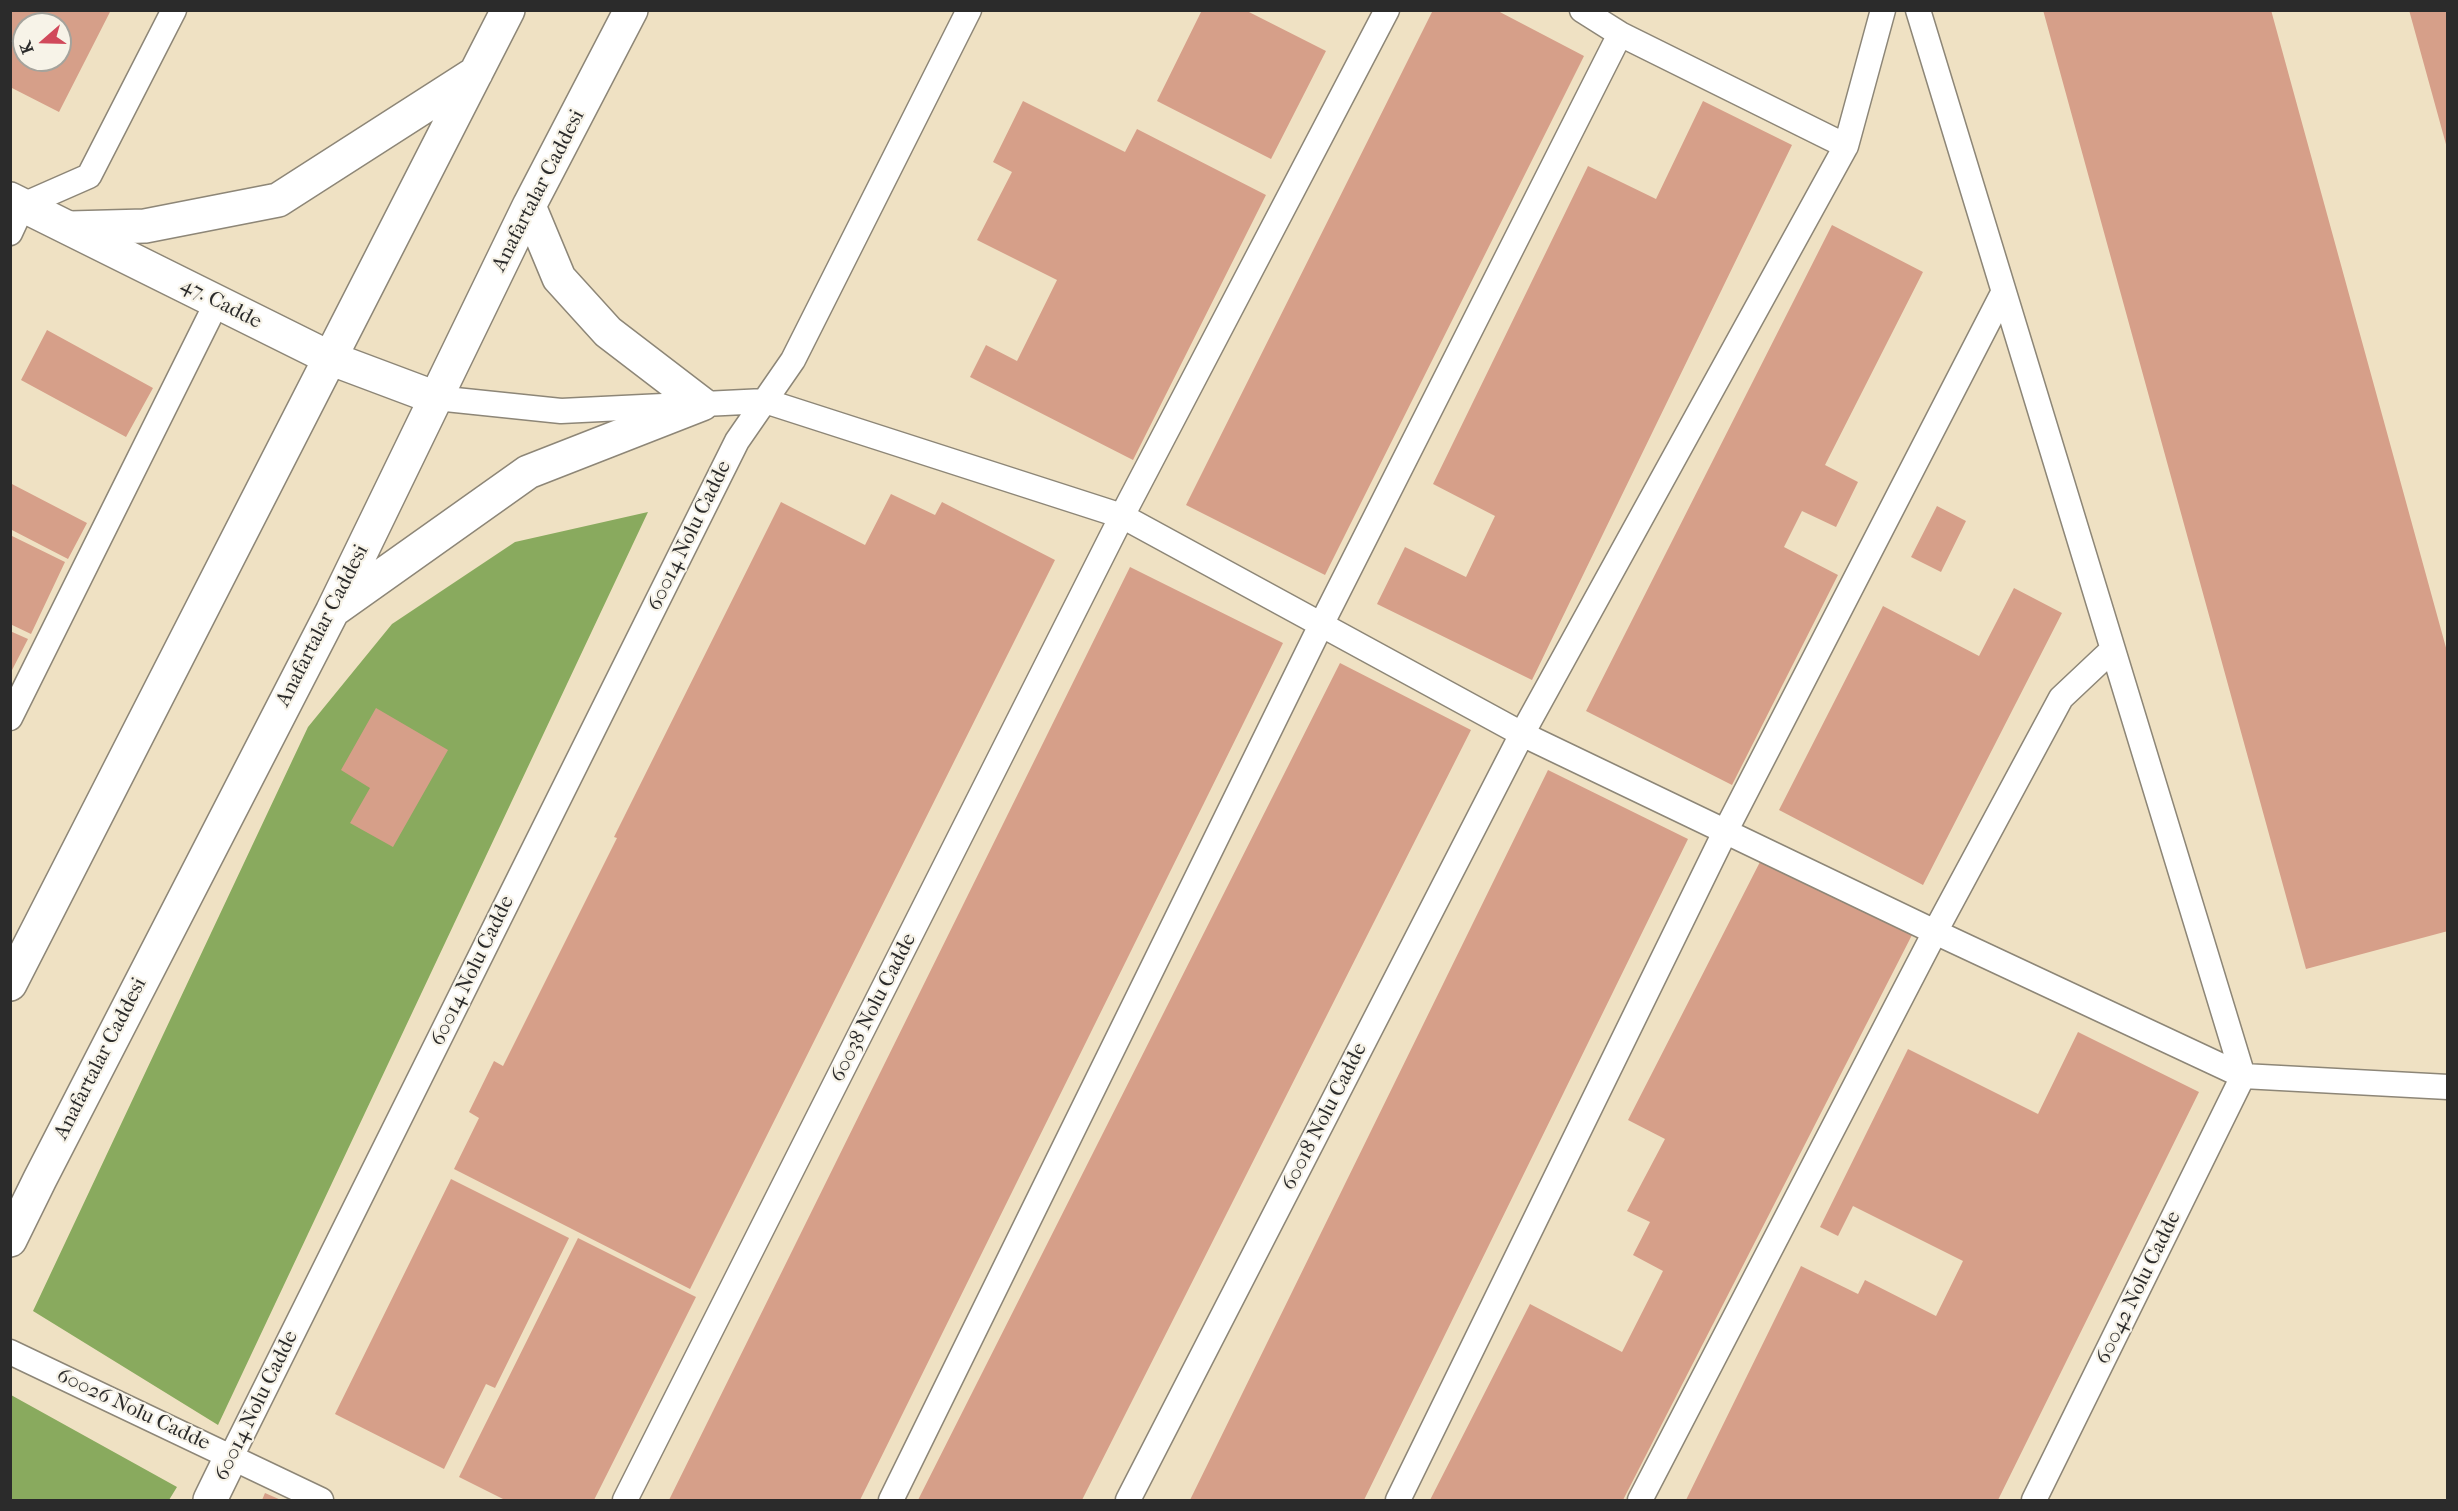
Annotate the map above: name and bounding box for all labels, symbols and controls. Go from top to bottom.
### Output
north arrow [12,12,72,72]
text: K [16,39,37,56]
street label: Anafartalar Caddesi [487,106,591,276]
street label: 47. Cadde [176,273,266,335]
street label: 60014 Nolu Cadde [643,457,737,615]
street label: Anafartalar Caddesi [271,541,375,711]
street label: 60014 Nolu Cadde [426,892,520,1050]
street label: 60038 Nolu Cadde [826,929,922,1087]
street label: Anafartalar Caddesi [49,974,153,1144]
street label: 60018 Nolu Cadde [1277,1039,1373,1195]
street label: 60042 Nolu Cadde [2091,1207,2187,1369]
street label: 60014 Nolu Cadde [210,1327,304,1485]
street label: 60026 Nolu Cadde [52,1363,214,1457]

